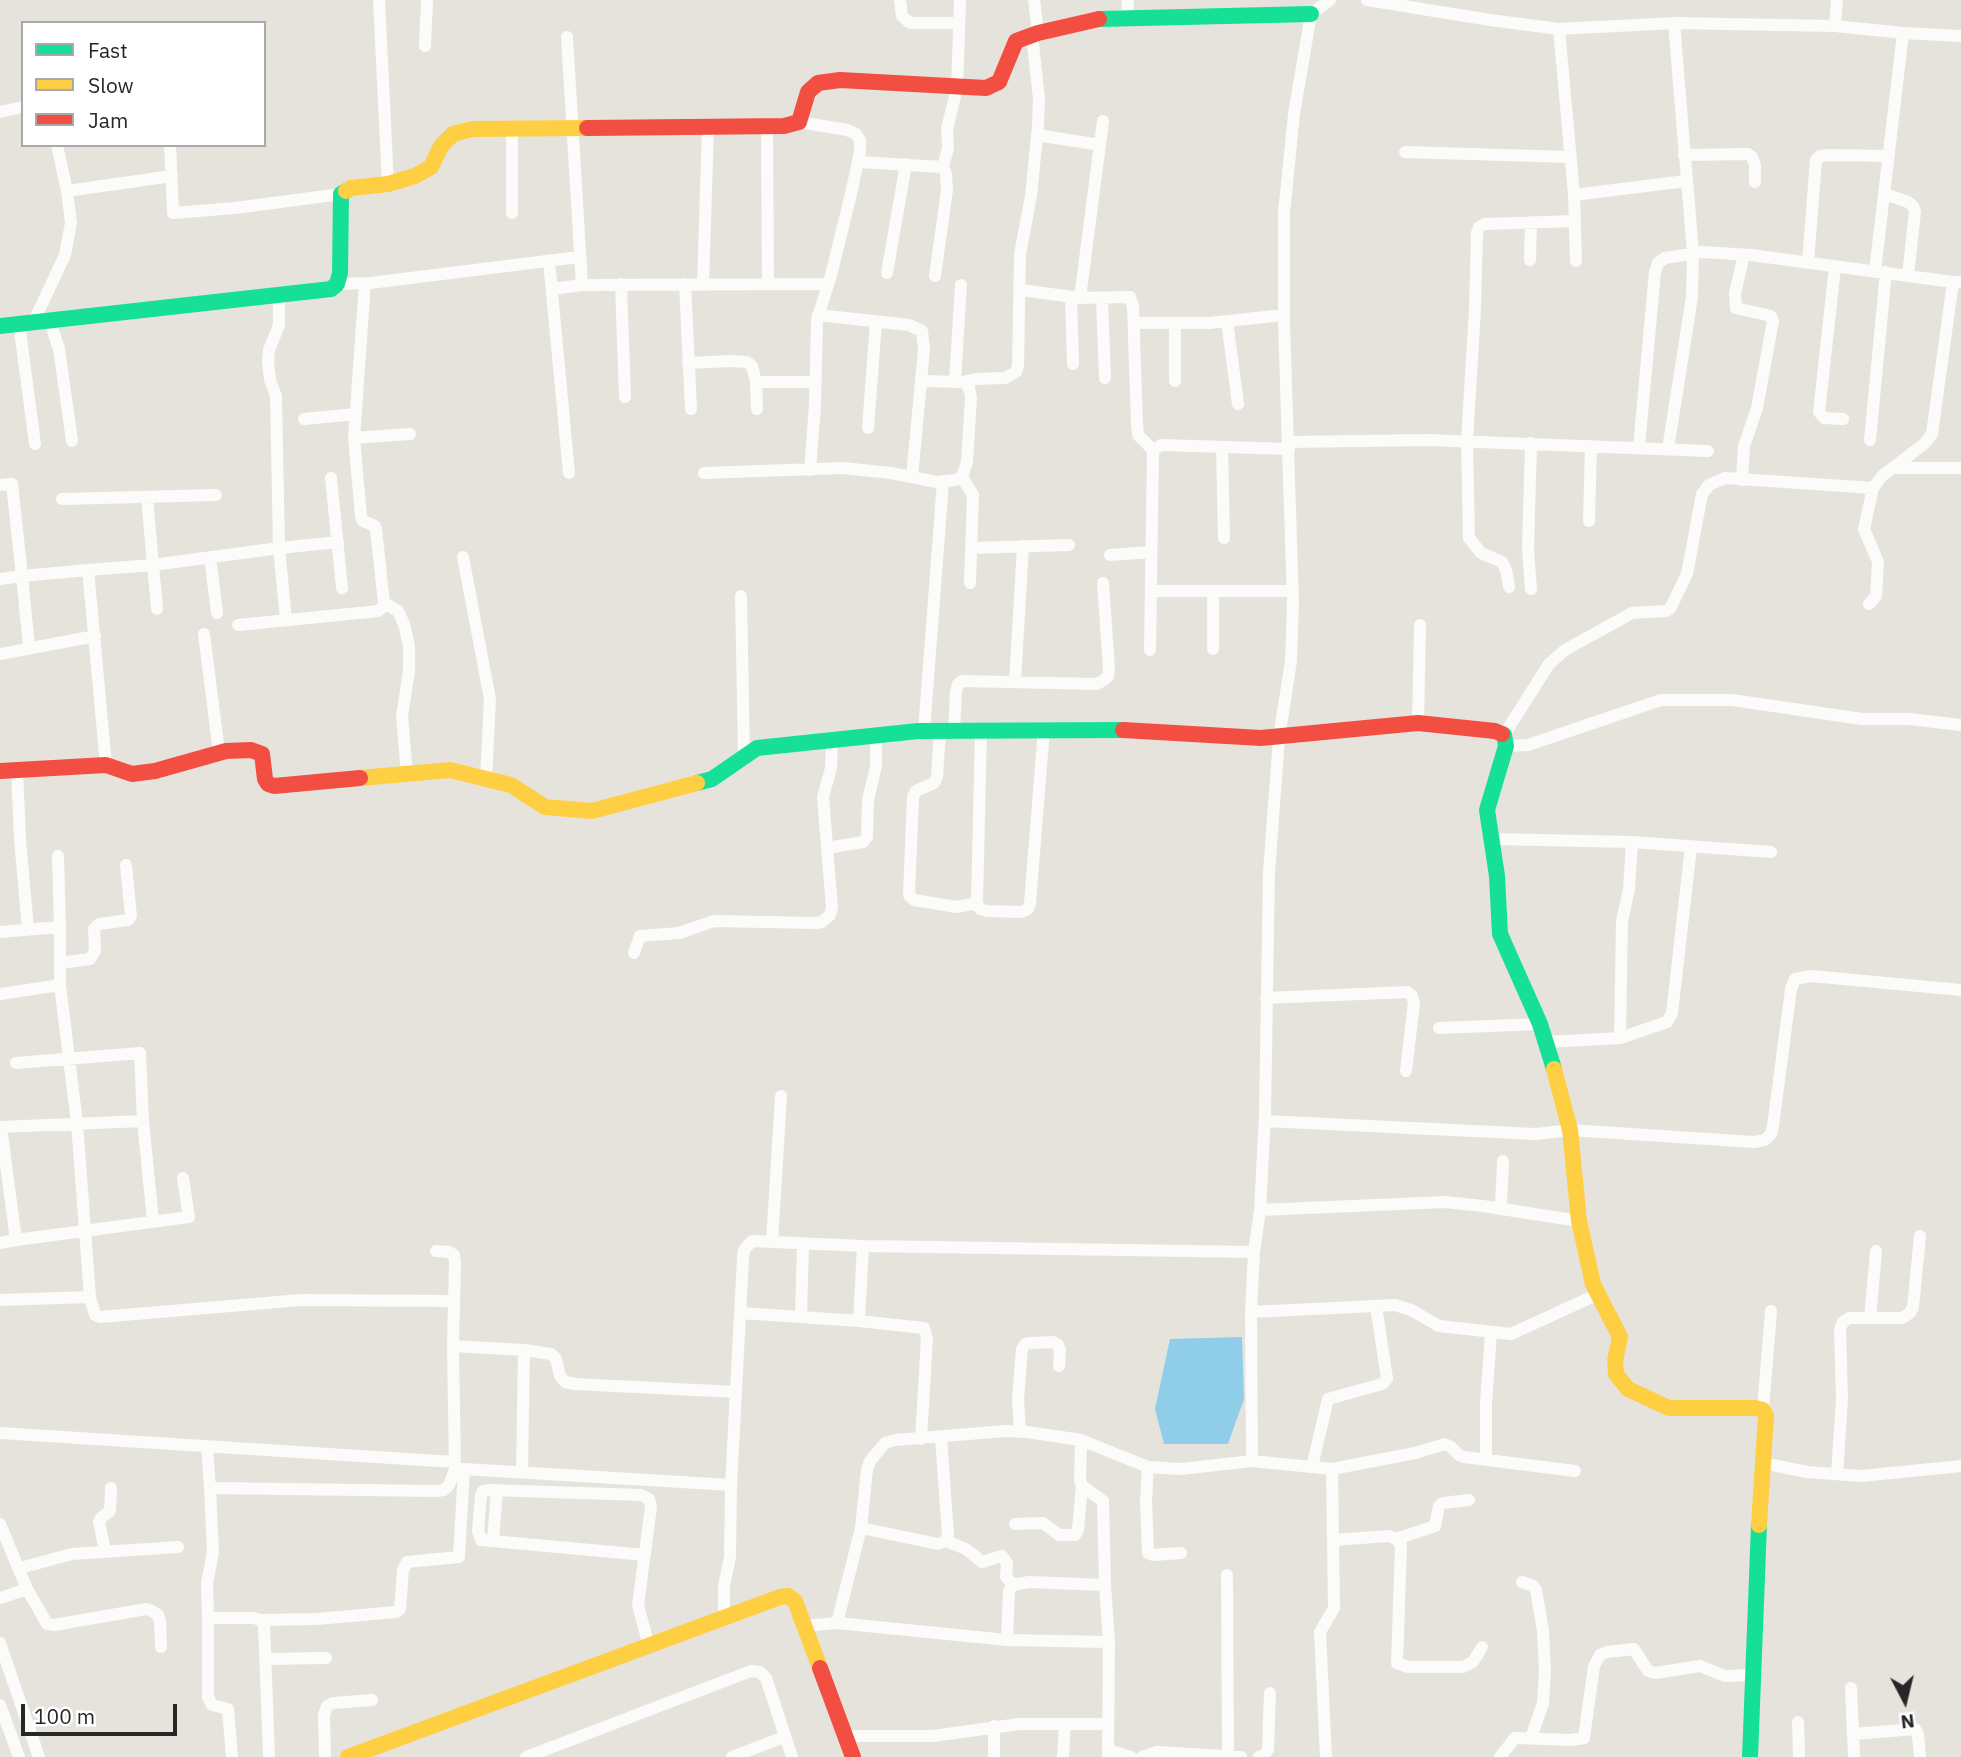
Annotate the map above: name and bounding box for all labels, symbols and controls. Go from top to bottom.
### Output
legend [21,21,266,147]
text: Fast [88,36,128,64]
text: Slow [88,71,134,99]
text: Jam [88,106,128,134]
north arrow [1870,1666,1940,1736]
scale bar [24,1690,180,1734]
text: 100 m [34,1702,95,1730]
text: N [1899,1709,1916,1735]

